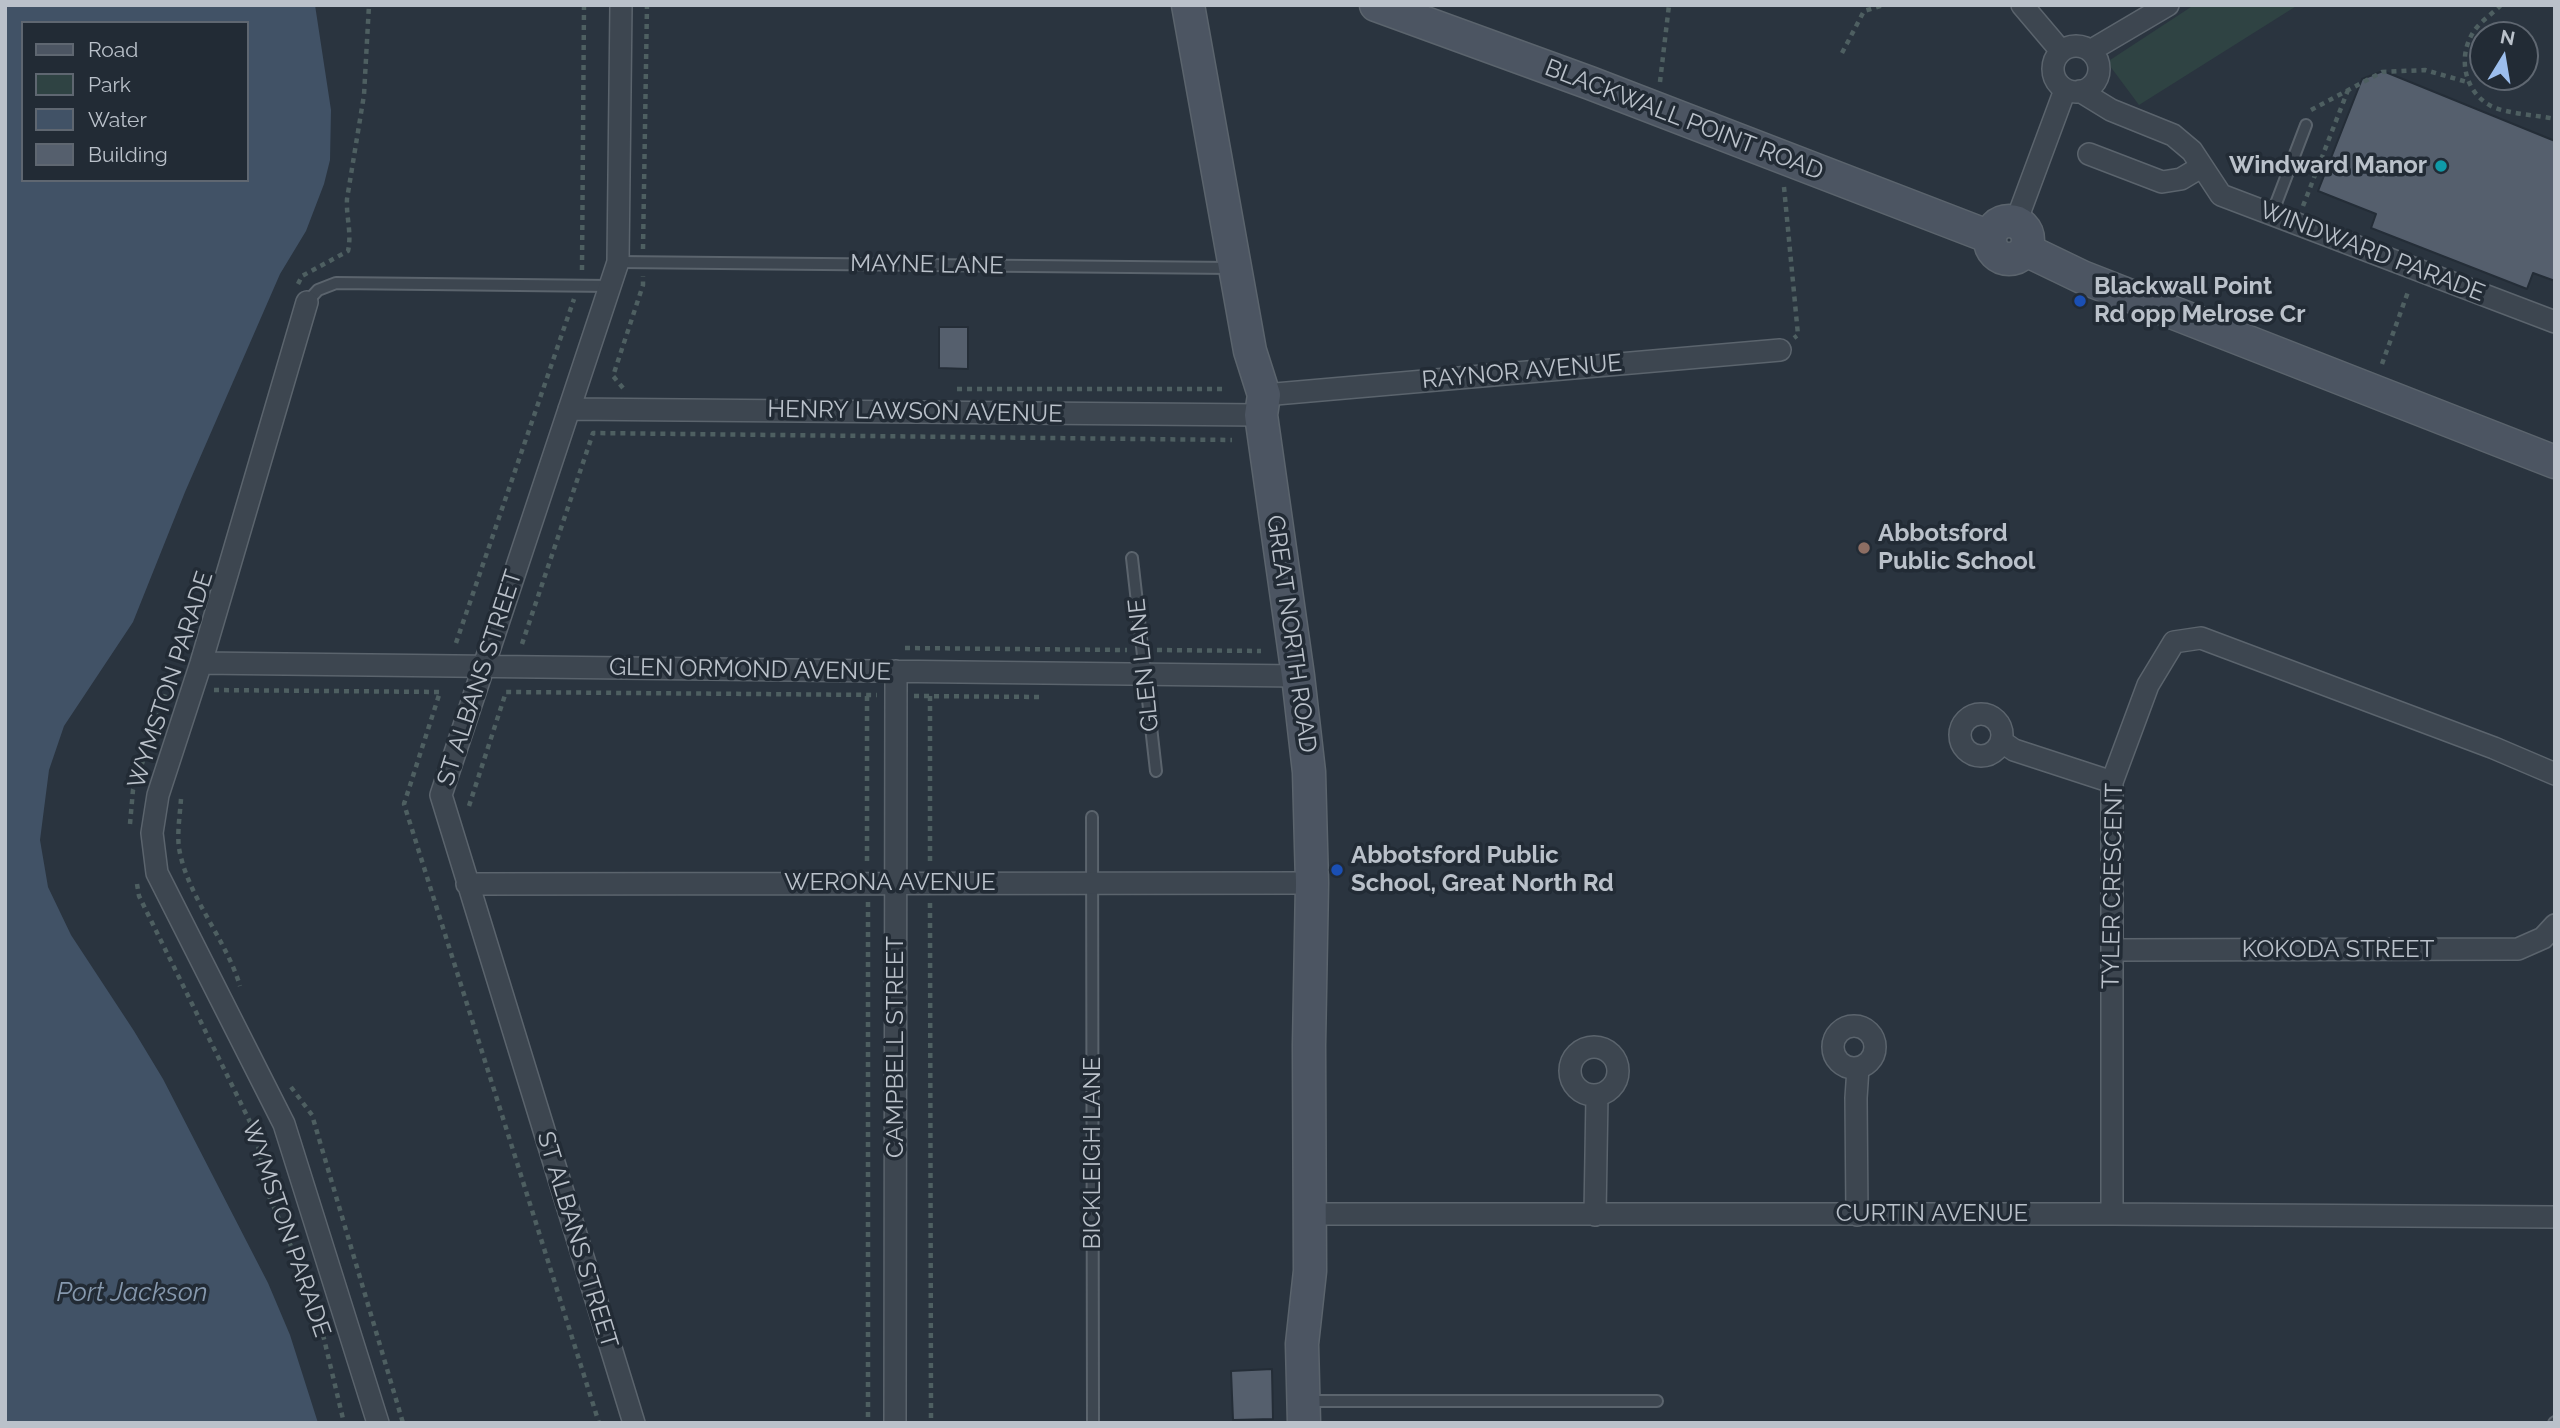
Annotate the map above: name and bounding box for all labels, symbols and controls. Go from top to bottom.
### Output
legend [21,21,248,182]
north arrow [2469,21,2539,91]
text: N [2498,25,2517,50]
text: Road [88,37,138,62]
street label: BLACKWALL POINT ROAD [1541,53,1827,187]
text: Park [88,72,131,97]
text: Water [88,107,147,132]
text: Building [88,142,168,167]
place label: Windward Manor [2229,152,2427,180]
marker: Windward Manor [2433,158,2449,174]
street label: WINDWARD PARADE [2255,196,2489,308]
street label: MAYNE LANE [850,249,1004,281]
place label: Blackwall Point Rd opp Melrose Cr [2094,273,2305,329]
marker: Blackwall Point Rd opp Melrose Cr [2072,293,2088,309]
street label: RAYNOR AVENUE [1421,349,1623,395]
street label: HENRY LAWSON AVENUE [767,395,1063,429]
street label: GREAT NORTH ROAD [1260,513,1322,755]
place label: Abbotsford Public School [1878,520,2035,576]
marker: Abbotsford Public School [1856,540,1872,556]
street label: ST ALBANS STREET [431,566,529,790]
street label: WYMSTON PARADE [122,568,220,792]
street label: GLEN LANE [1123,597,1165,733]
street label: GLEN ORMOND AVENUE [609,653,891,687]
street label: TYLER CRESCENT [2097,783,2129,989]
place label: Abbotsford Public School, Great North Rd [1351,842,1614,898]
marker: Abbotsford Public School, Great North Rd [1329,862,1345,878]
street label: WERONA AVENUE [784,869,996,897]
street label: CAMPBELL STREET [882,936,910,1158]
street label: KOKODA STREET [2242,936,2434,964]
street label: BICKLEIGH LANE [1079,1057,1107,1249]
street label: WYMSTON PARADE [235,1117,337,1341]
street label: ST ALBANS STREET [530,1128,624,1352]
street label: CURTIN AVENUE [1836,1200,2028,1228]
water label: Port Jackson [57,1277,207,1309]

